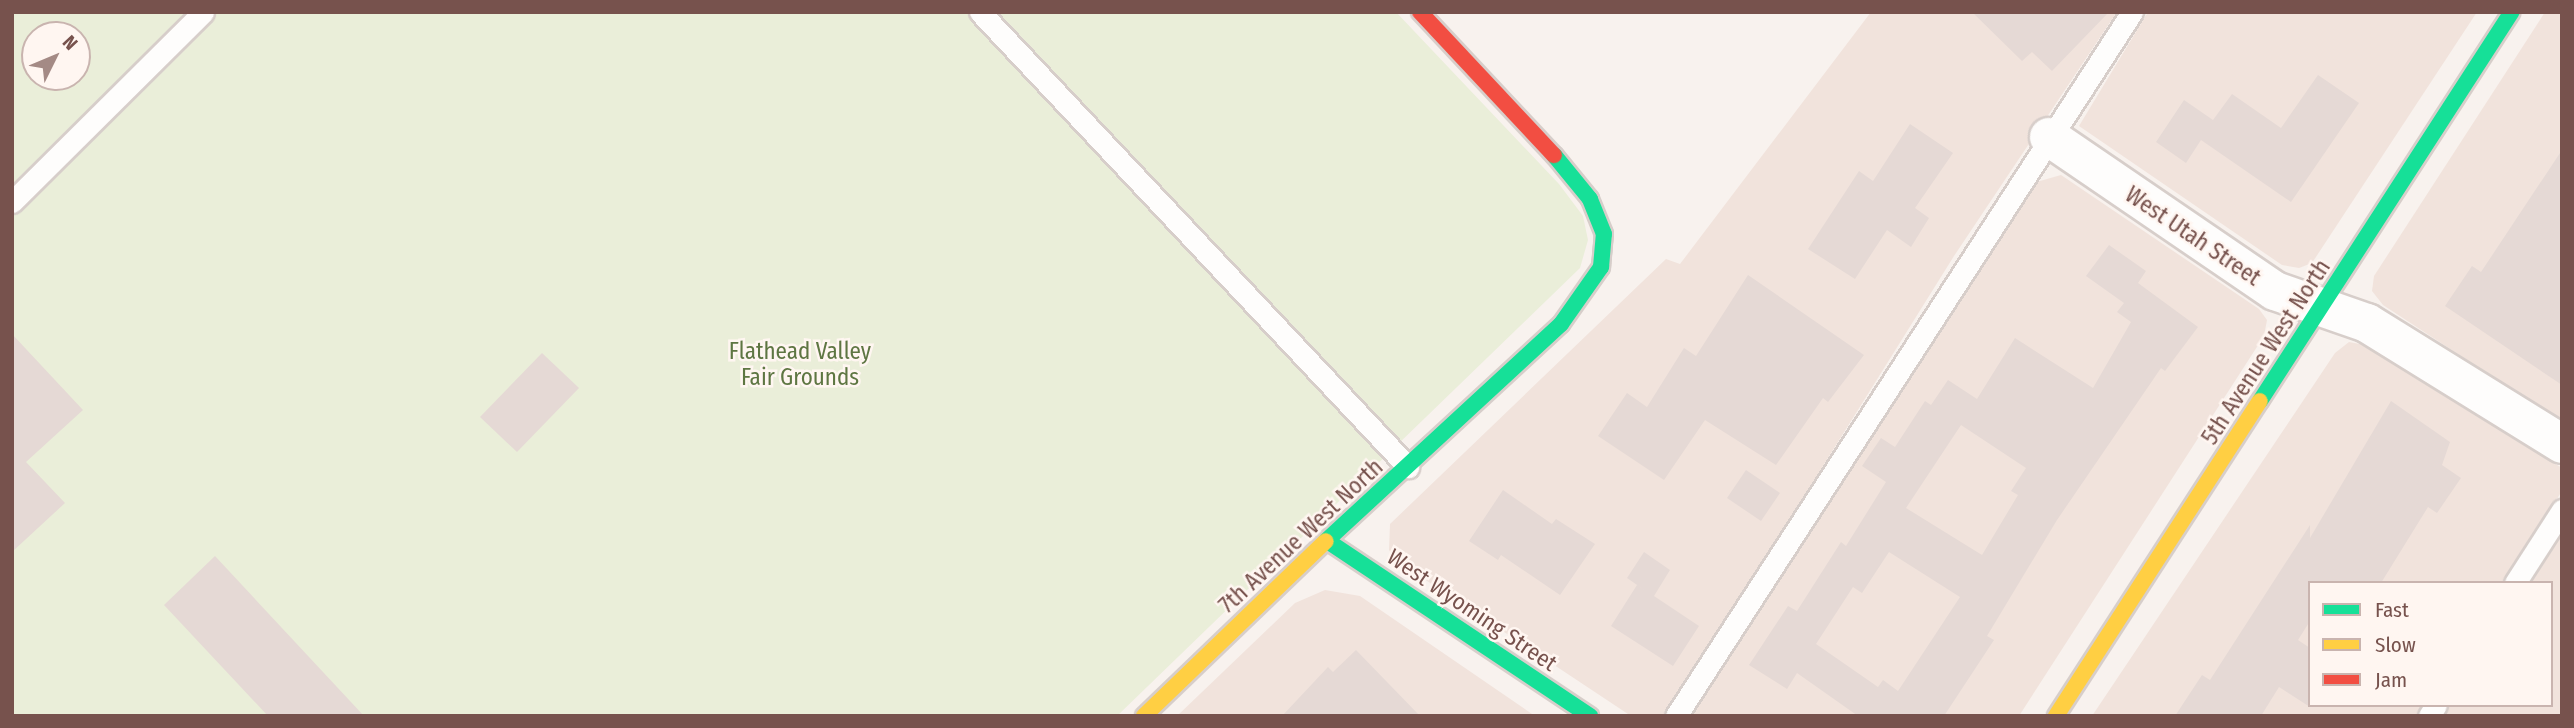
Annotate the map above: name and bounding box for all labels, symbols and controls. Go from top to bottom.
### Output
north arrow [21,21,91,91]
text: N [58,31,83,55]
street label: West Utah Street [2120,181,2266,291]
street label: 5th Avenue West North [2196,254,2336,450]
park label: Flathead Valley Fair Grounds [729,337,871,391]
street label: 7th Avenue West North [1213,453,1389,619]
street label: West Wyoming Street [1382,543,1562,677]
legend [2308,581,2553,707]
text: Fast [2375,597,2409,623]
text: Slow [2375,632,2416,658]
text: Jam [2375,667,2407,693]

